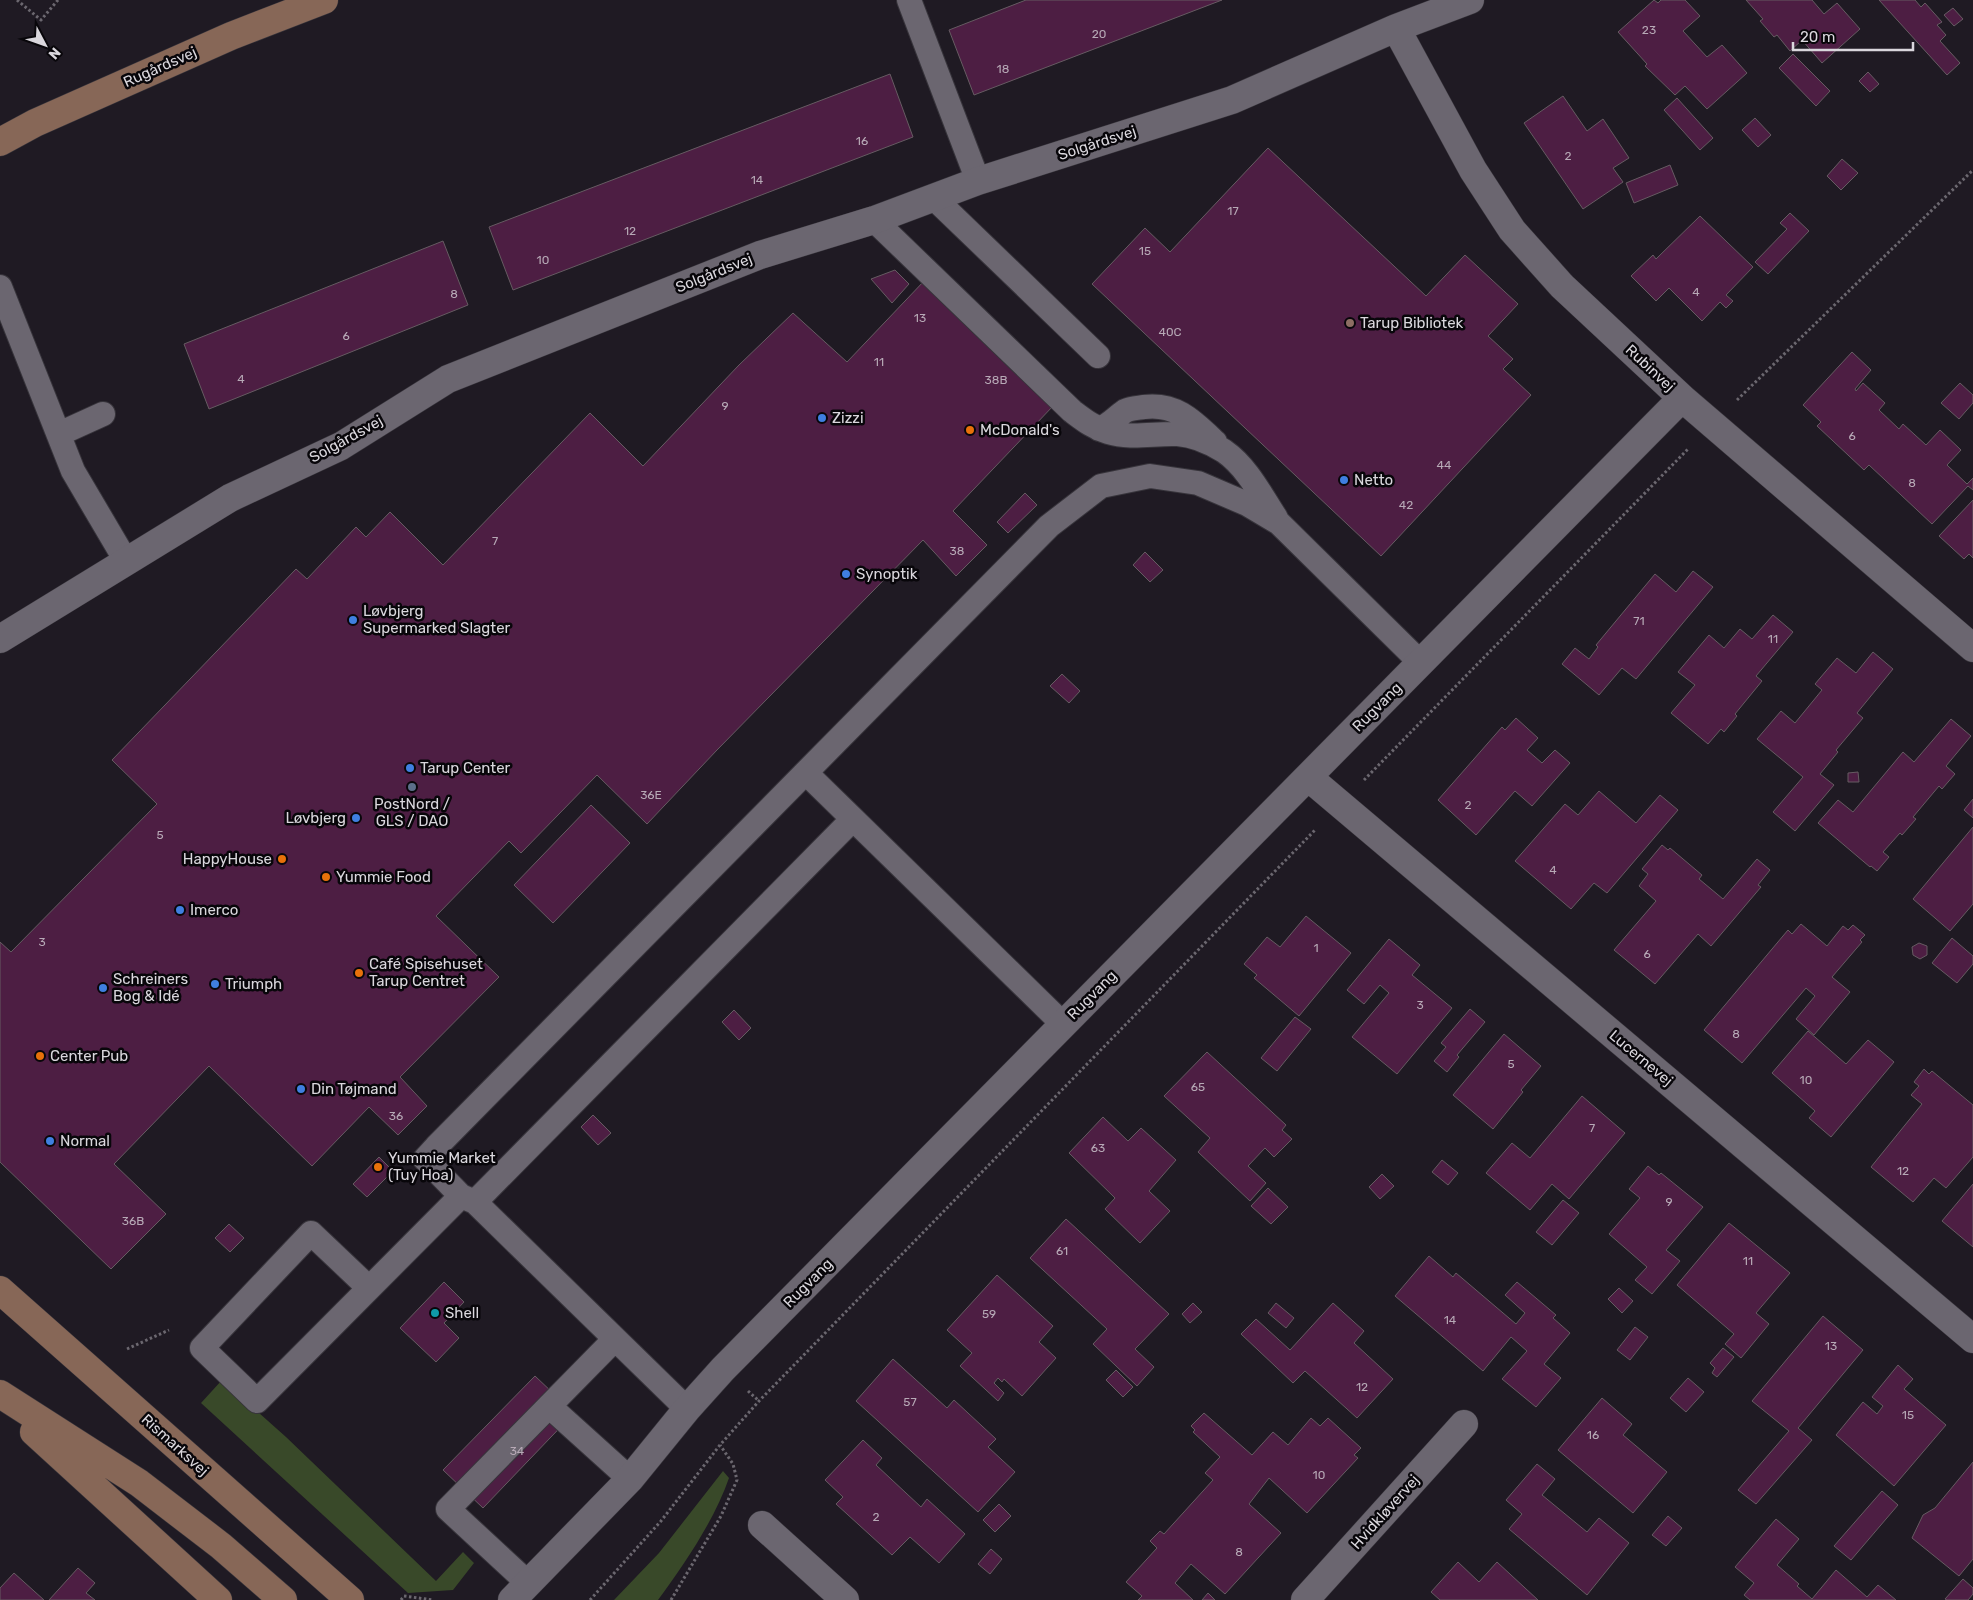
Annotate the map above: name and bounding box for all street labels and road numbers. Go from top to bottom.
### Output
street label: Rugårdsvej [121,43,199,91]
street label: Solgårdsvej [1056,122,1138,164]
street label: Solgårdsvej [673,249,755,297]
street label: Rubinvej [1622,341,1678,395]
street label: Solgårdsvej [306,412,386,466]
street label: Rugvang [1349,679,1405,735]
street label: Rugvang [1064,967,1120,1023]
street label: Lucernevej [1606,1026,1676,1090]
street label: Rugvang [780,1255,836,1311]
street label: Rismarksvej [138,1410,212,1480]
street label: Hvidkløvervej [1347,1471,1423,1553]

